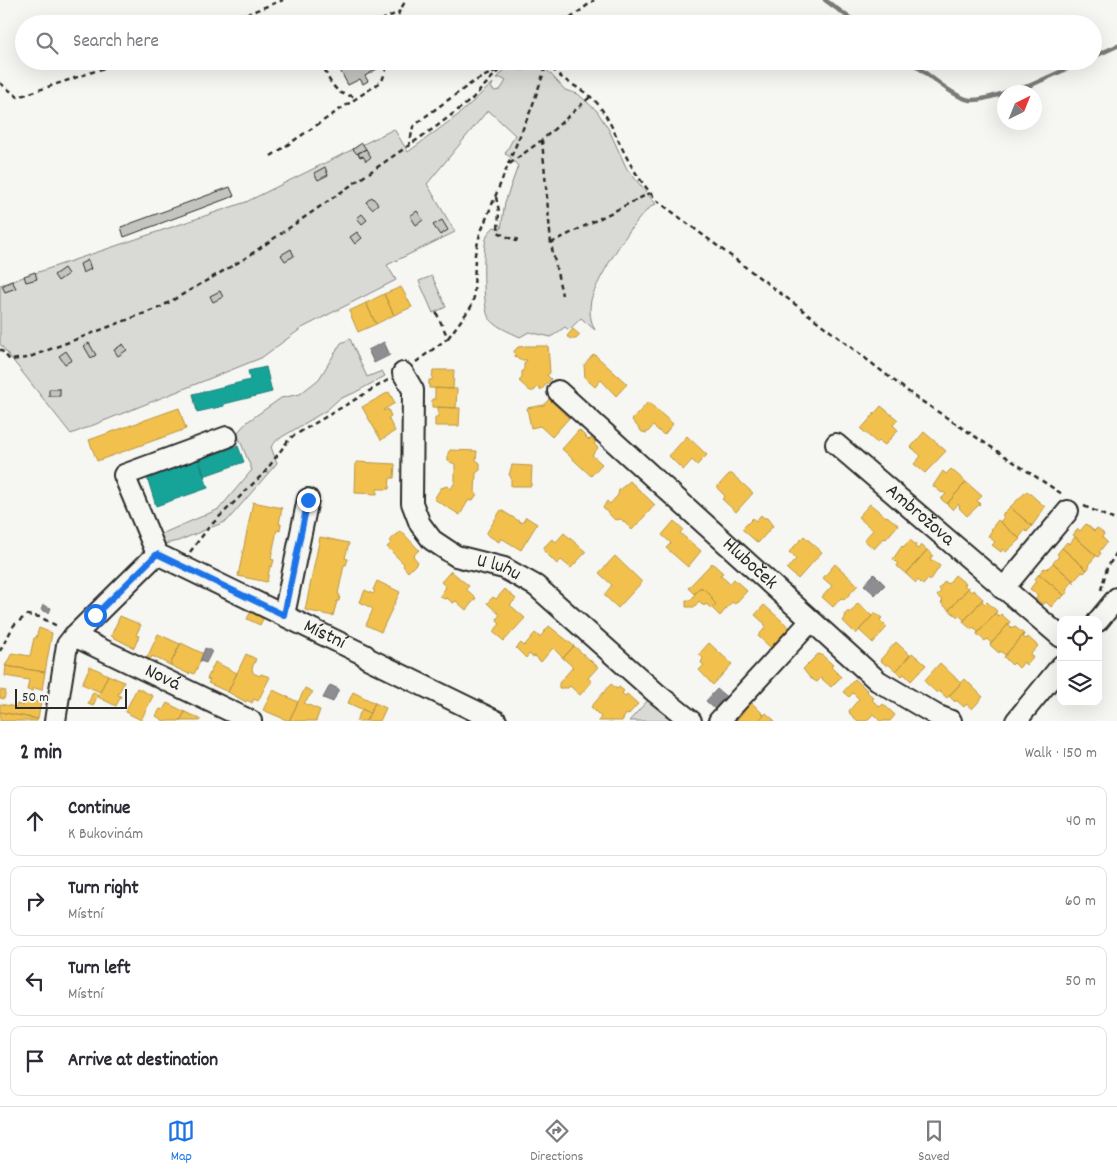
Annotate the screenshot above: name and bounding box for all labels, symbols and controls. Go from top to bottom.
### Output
search box [15,15,1102,70]
icon: search [33,29,61,57]
text: Search here [73,29,159,56]
north arrow [997,85,1042,130]
street label: Ambrožova [879,478,961,554]
route end [297,489,320,512]
street label: Hluboček [715,532,783,597]
street label: U luhu [473,548,526,589]
route start [84,604,107,627]
street label: Místní [298,613,351,658]
map controls [1057,616,1102,706]
button: locate [1057,616,1102,661]
street label: Nová [140,658,185,699]
button: layers [1057,661,1102,706]
scale bar [15,686,128,709]
text: 50 m [22,688,49,708]
text: 2 min [20,739,62,769]
text: Walk · 150 m [1025,742,1097,765]
text: Continue [68,796,130,823]
icon: ahead [21,807,49,835]
text: 40 m [1066,810,1096,833]
text: K Bukovinám [68,823,143,846]
text: Turn right [68,876,139,903]
icon: right [21,887,49,915]
text: 60 m [1065,890,1096,913]
text: Místní [68,903,103,926]
text: Turn left [68,956,131,983]
icon: left [21,967,49,995]
text: 50 m [1065,970,1096,993]
text: Místní [68,983,103,1006]
icon: arrive [21,1047,49,1075]
text: Arrive at destination [68,1048,218,1075]
tab: Map [167,1117,195,1167]
tab: Directions [530,1117,583,1167]
tab: Saved [918,1117,950,1167]

